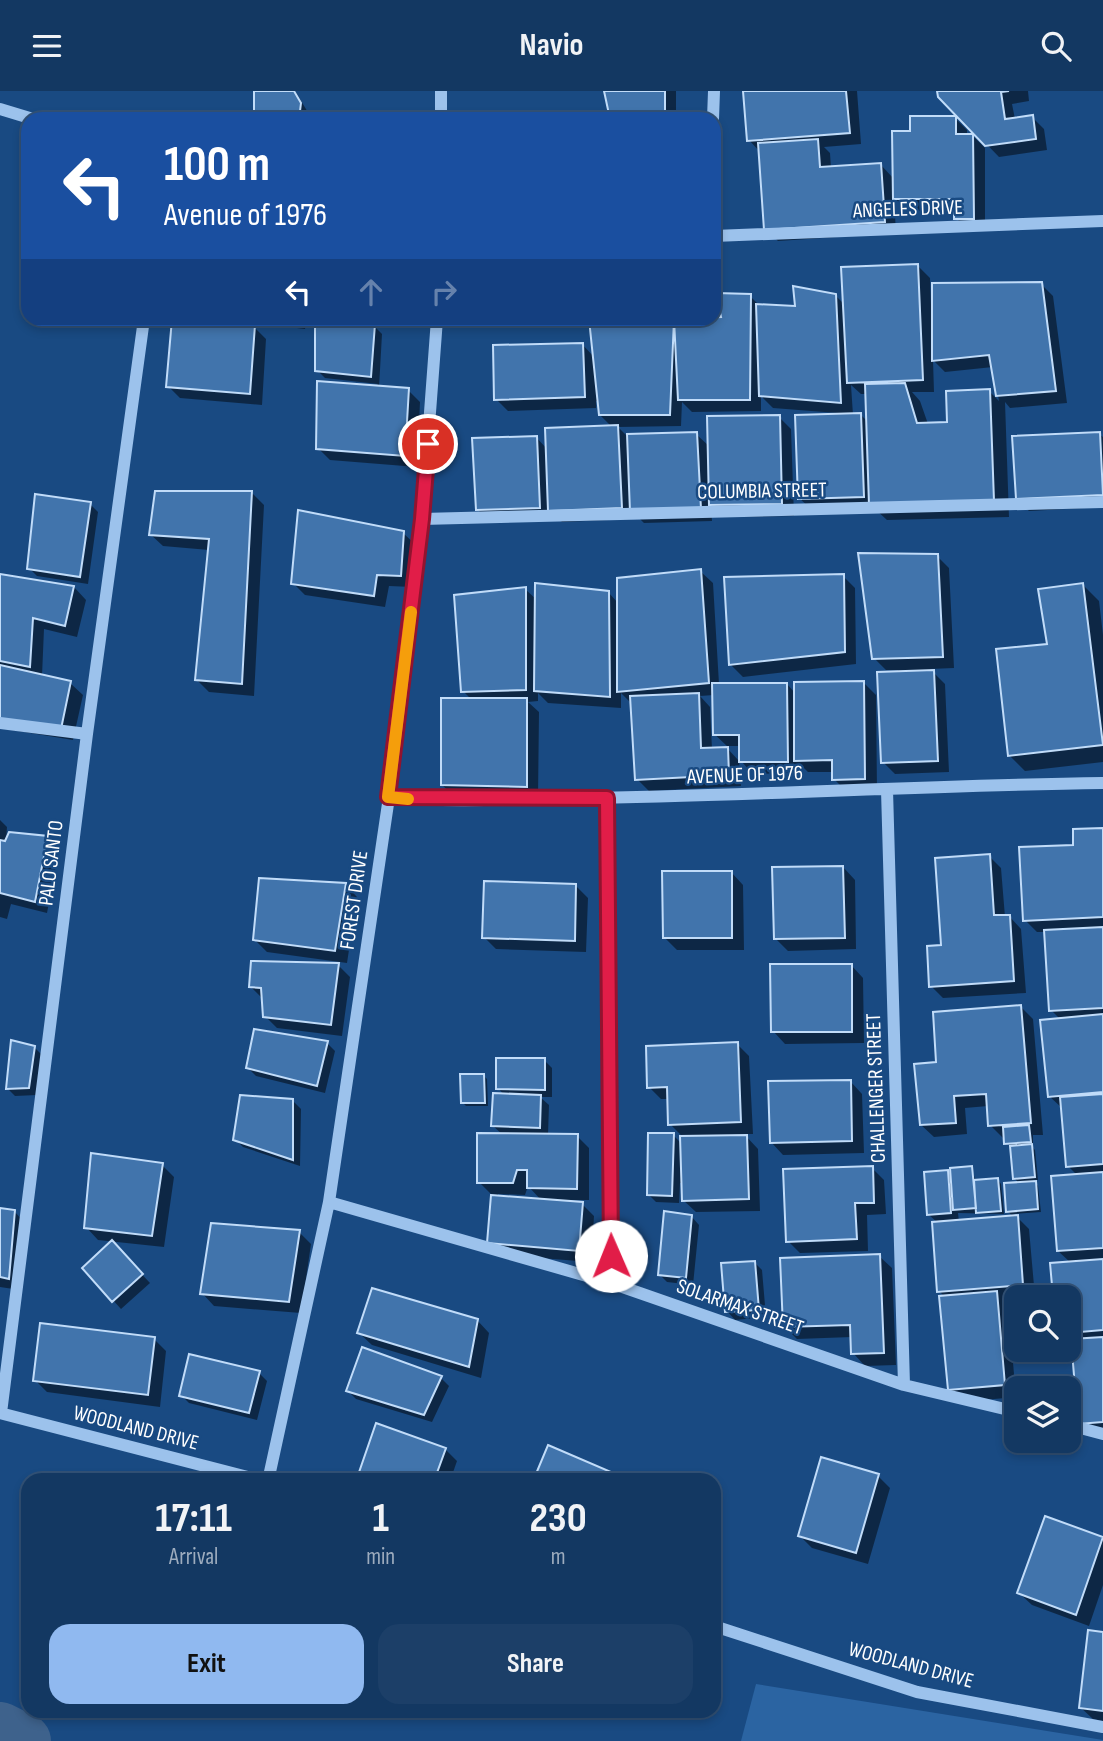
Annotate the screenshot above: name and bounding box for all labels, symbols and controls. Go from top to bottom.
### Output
text: Navio [520,26,583,65]
icon: menu [28,27,66,65]
icon: search [1037,27,1075,65]
text: 100 m [164,136,270,195]
icon: left [49,140,140,231]
street label: ANGELES DRIVE [852,195,963,223]
text: Avenue of 1976 [164,196,327,235]
icon: left [279,273,317,311]
icon: ahead [352,273,390,311]
icon: right [425,273,463,311]
pin [398,414,458,474]
icon: arrive [409,425,447,463]
street label: COLUMBIA STREET [697,477,827,505]
street label: AVENUE OF 1976 [686,760,803,790]
street label: PALO SANTO [33,819,69,907]
street label: FOREST DRIVE [335,849,373,951]
street label: CHALLENGER STREET [861,1012,891,1163]
position arrow [574,1219,648,1293]
street label: SOLARMAX STREET [673,1274,807,1341]
map controls [1004,1285,1081,1453]
button: search [1004,1285,1081,1362]
button: layers [1004,1376,1081,1453]
street label: WOODLAND DRIVE [71,1400,201,1456]
text: 17:11 [155,1493,232,1544]
text: 1 [372,1493,389,1544]
text: 230 [529,1493,587,1544]
text: Arrival [169,1543,218,1571]
text: min [366,1543,395,1571]
text: m [551,1543,565,1571]
button: Exit [49,1624,364,1704]
button: Share [378,1624,693,1704]
street label: WOODLAND DRIVE [846,1636,976,1694]

